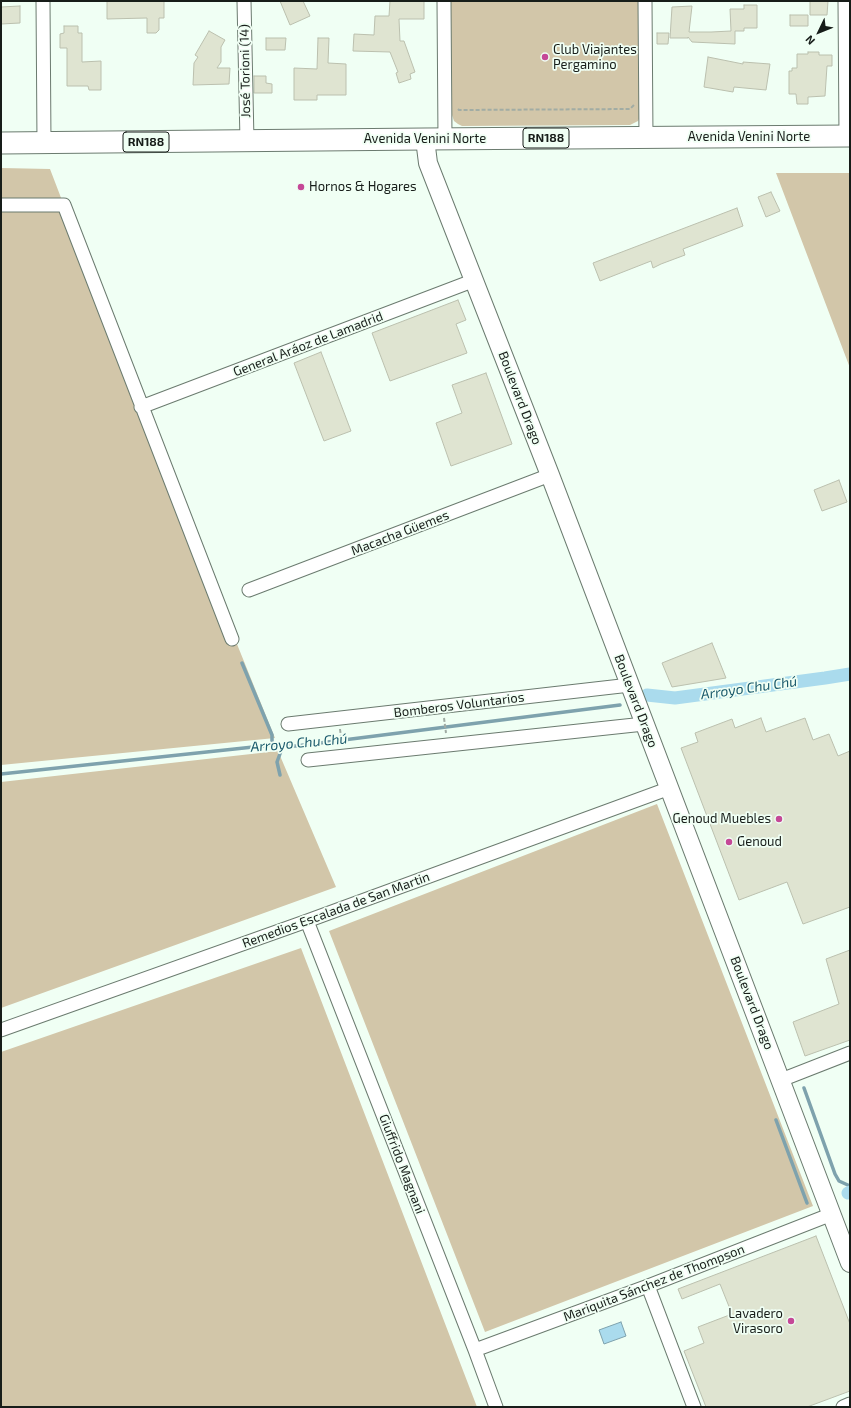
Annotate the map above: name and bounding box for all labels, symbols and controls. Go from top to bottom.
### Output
north arrow [799,12,839,52]
street label: José Torioni (14) [236,24,254,118]
text: N [802,33,817,48]
place label: Club Viajantes Pergamino [553,42,637,73]
marker: Club Viajantes Pergamino [540,52,550,62]
road number: RN188 [523,128,569,148]
street label: Avenida Venini Norte [688,129,810,145]
street label: Avenida Venini Norte [364,131,486,147]
road number: RN188 [123,132,169,152]
place label: Hornos & Hogares [309,179,417,195]
marker: Hornos & Hogares [296,182,306,192]
street label: General Aráoz de Lamadrid [231,308,385,380]
street label: Boulevard Drago [495,349,545,447]
street label: Macacha Güemes [349,507,451,559]
street label: Boulevard Drago [611,652,661,750]
water label: Arroyo Chu Chú [700,673,798,703]
street label: Bomberos Voluntarios [393,689,525,721]
water label: Arroyo Chu Chú [250,730,348,756]
place label: Genoud Muebles [673,811,771,827]
marker: Genoud Muebles [774,814,784,824]
place label: Genoud [737,834,782,850]
marker: Genoud [724,837,734,847]
street label: Remedios Escalada de San Martin [240,869,432,951]
street label: Boulevard Drago [727,954,777,1052]
street label: Giuffrido Magnani [376,1112,428,1216]
street label: Mariquita Sánchez de Thompson [561,1241,747,1325]
place label: Lavadero Virasoro [728,1306,783,1337]
marker: Lavadero Virasoro [786,1316,796,1326]

